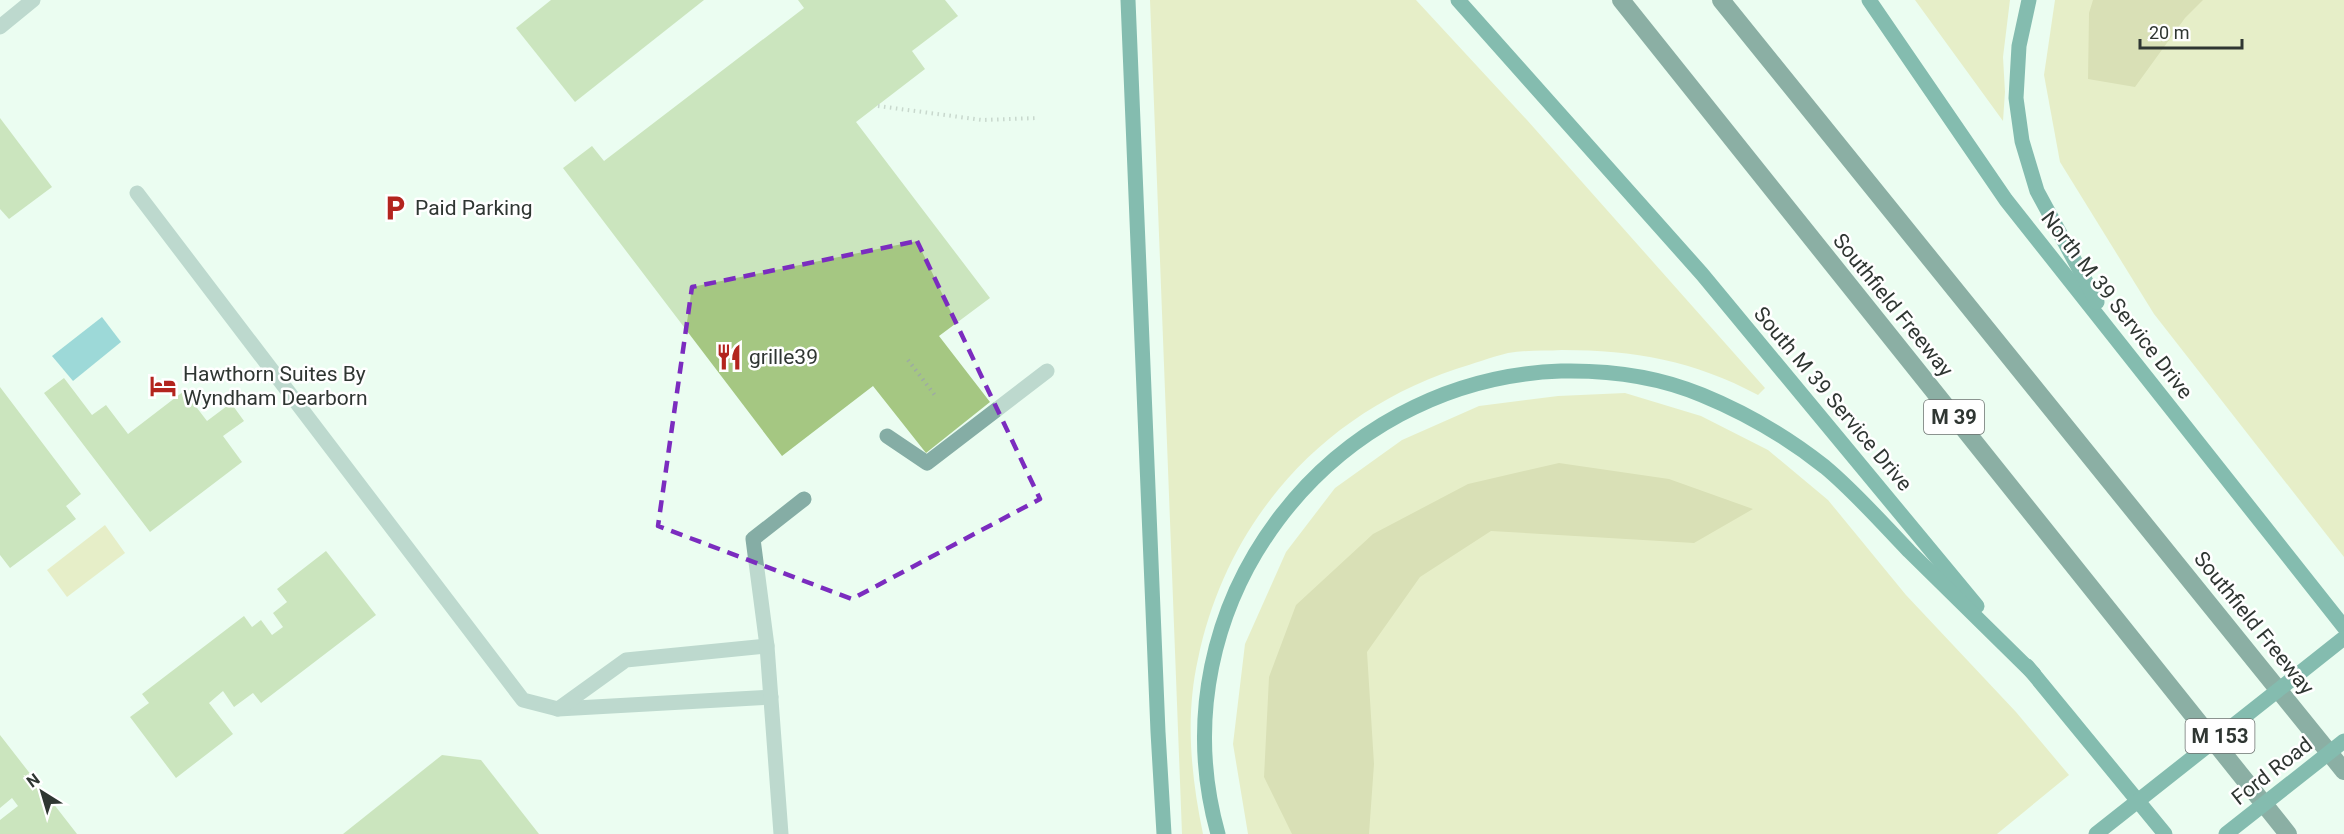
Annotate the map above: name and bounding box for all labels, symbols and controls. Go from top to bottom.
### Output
scale bar [2140,12,2242,50]
text: 20 m [2149,22,2189,43]
parking icon: Paid Parking [380,193,410,223]
place label: Paid Parking [415,196,533,220]
street label: North M 39 Service Drive [2036,206,2198,404]
street label: Southfield Freeway [1828,229,1958,381]
street label: South M 39 Service Drive [1749,302,1917,496]
restaurant icon: grille39 [714,342,744,372]
place label: grille39 [749,345,818,369]
place label: Hawthorn Suites By Wyndham Dearborn [183,362,368,410]
hotel icon: Hawthorn Suites By Wyndham Dearborn [148,371,178,401]
road number: M 39 [1924,400,1984,434]
street label: Southfield Freeway [2189,547,2319,699]
road number: M 153 [2186,719,2254,753]
street label: Ford Road [2227,732,2317,810]
north arrow [12,762,72,822]
text: N [23,769,44,791]

